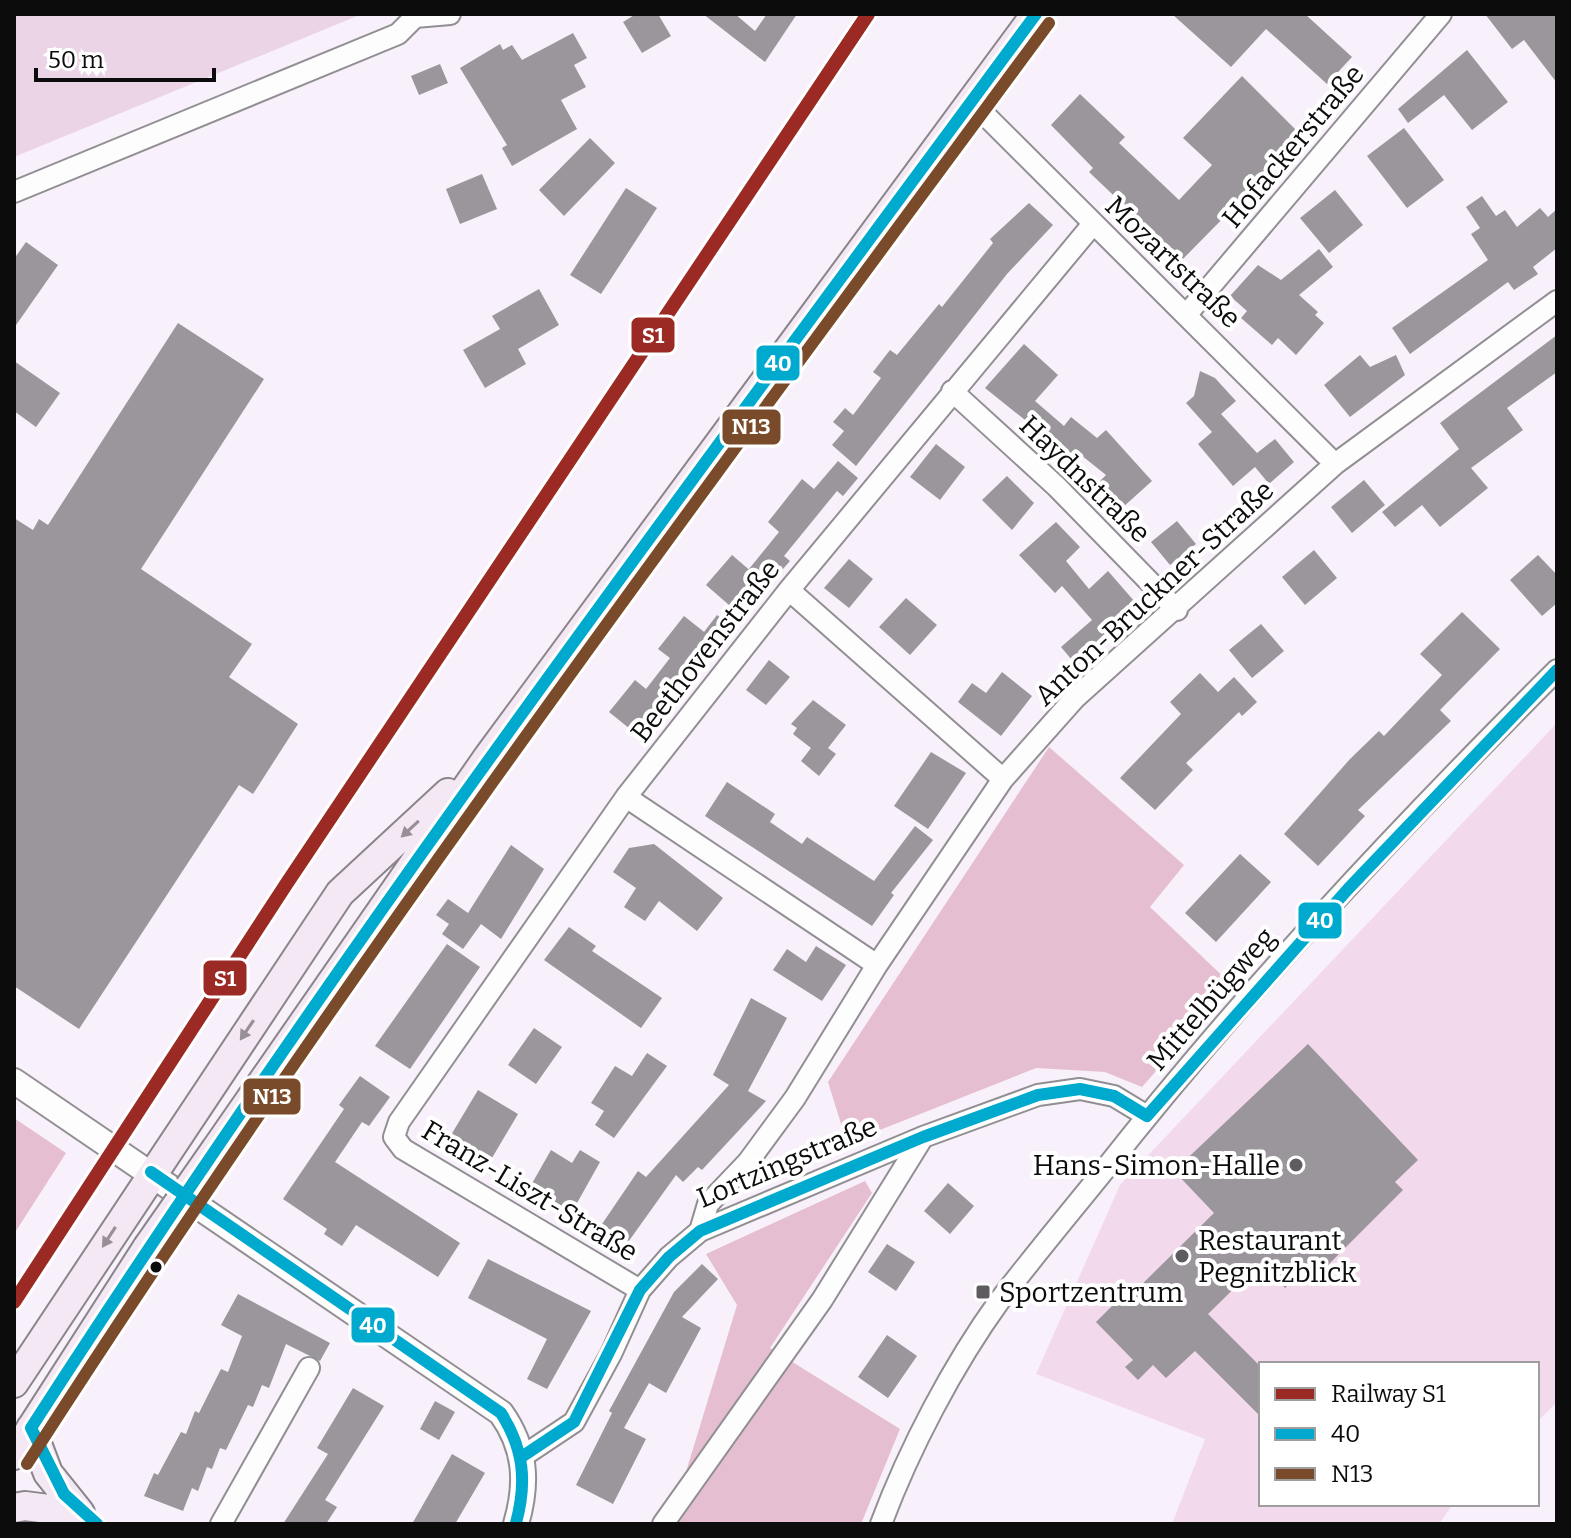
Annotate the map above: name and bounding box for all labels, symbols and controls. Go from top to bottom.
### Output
scale bar [36,32,214,82]
text: 50 m [48,46,104,74]
street label: Hofackerstraße [1215,58,1371,234]
street label: Mozartstraße [1099,189,1247,335]
line badge: S1 [630,316,676,354]
text: S1 [642,322,665,349]
line badge: 40 [755,344,801,382]
text: 40 [764,350,792,377]
line badge: N13 [721,408,782,446]
street label: Haydnstraße [1013,409,1157,549]
text: N13 [731,413,771,440]
street label: Anton-Bruckner-Straße [1028,474,1280,712]
street label: Beethovenstraße [624,553,786,749]
one-way arrow [400,820,419,838]
line badge: 40 [1297,901,1343,940]
text: 40 [1306,907,1334,934]
street label: Mittelbügweg [1140,921,1282,1077]
line badge: S1 [202,959,248,997]
text: S1 [214,965,237,992]
one-way arrow [240,1019,255,1041]
line badge: N13 [242,1077,302,1116]
text: N13 [252,1083,292,1110]
street label: Lortzingstraße [692,1109,882,1215]
street label: Franz-Liszt-Straße [416,1114,644,1268]
place label: Hans-Simon-Halle [1033,1149,1280,1182]
marker: Hans-Simon-Halle [1287,1156,1305,1174]
place label: Restaurant Pegnitzblick [1198,1224,1357,1289]
one-way arrow [102,1226,116,1248]
marker: Restaurant Pegnitzblick [1173,1247,1191,1265]
unlabelled marker [148,1259,164,1275]
place label: Sportzentrum [999,1276,1183,1309]
marker: Sportzentrum [974,1283,992,1301]
line badge: 40 [350,1306,396,1344]
text: 40 [359,1312,387,1339]
legend [1259,1362,1539,1506]
text: Railway S1 [1331,1380,1446,1408]
text: 40 [1331,1420,1360,1448]
text: N13 [1331,1460,1373,1488]

